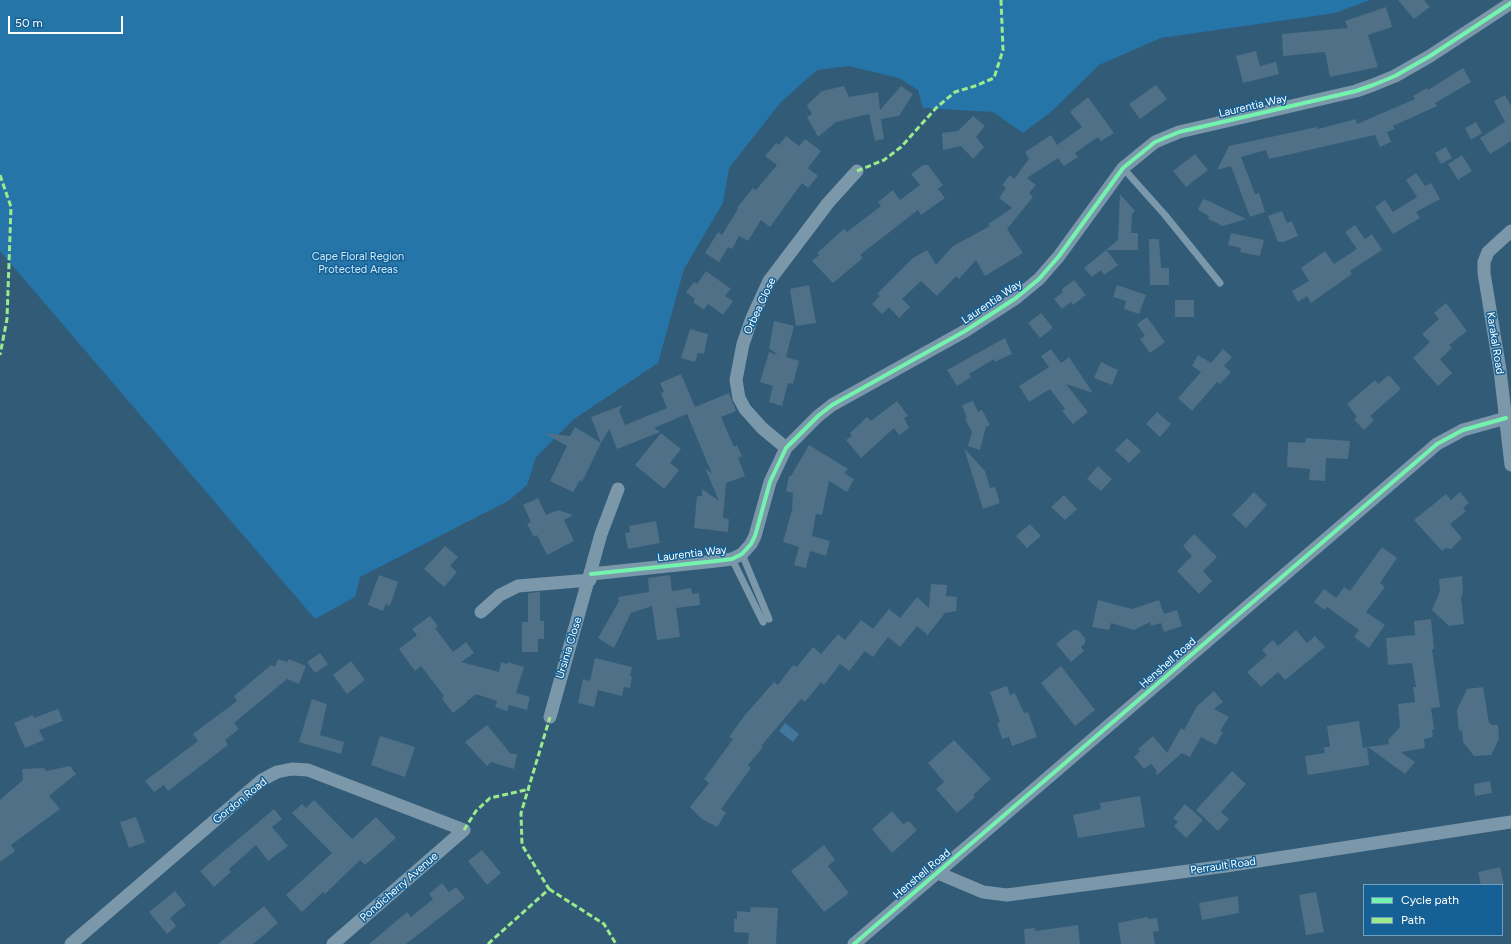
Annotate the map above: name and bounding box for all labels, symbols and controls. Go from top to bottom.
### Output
scale bar [10,8,125,34]
text: 50 m [15,16,43,30]
street label: Laurentia Way [1218,92,1288,120]
park label: Cape Floral Region Protected Areas [312,250,404,276]
street label: Orbea Close [741,276,779,336]
street label: Laurentia Way [959,277,1025,327]
street label: Karakal Road [1484,311,1506,375]
street label: Laurentia Way [657,543,727,565]
street label: Ursinia Close [553,615,585,681]
street label: Henshell Road [1137,635,1199,691]
street label: Gordon Road [210,775,270,827]
street label: Henshell Road [891,846,953,902]
street label: Pondicherry Avenue [357,850,441,924]
street label: Perrault Road [1189,855,1257,877]
legend [1363,884,1503,936]
text: Cycle path [1401,893,1459,907]
text: Path [1401,913,1425,927]

